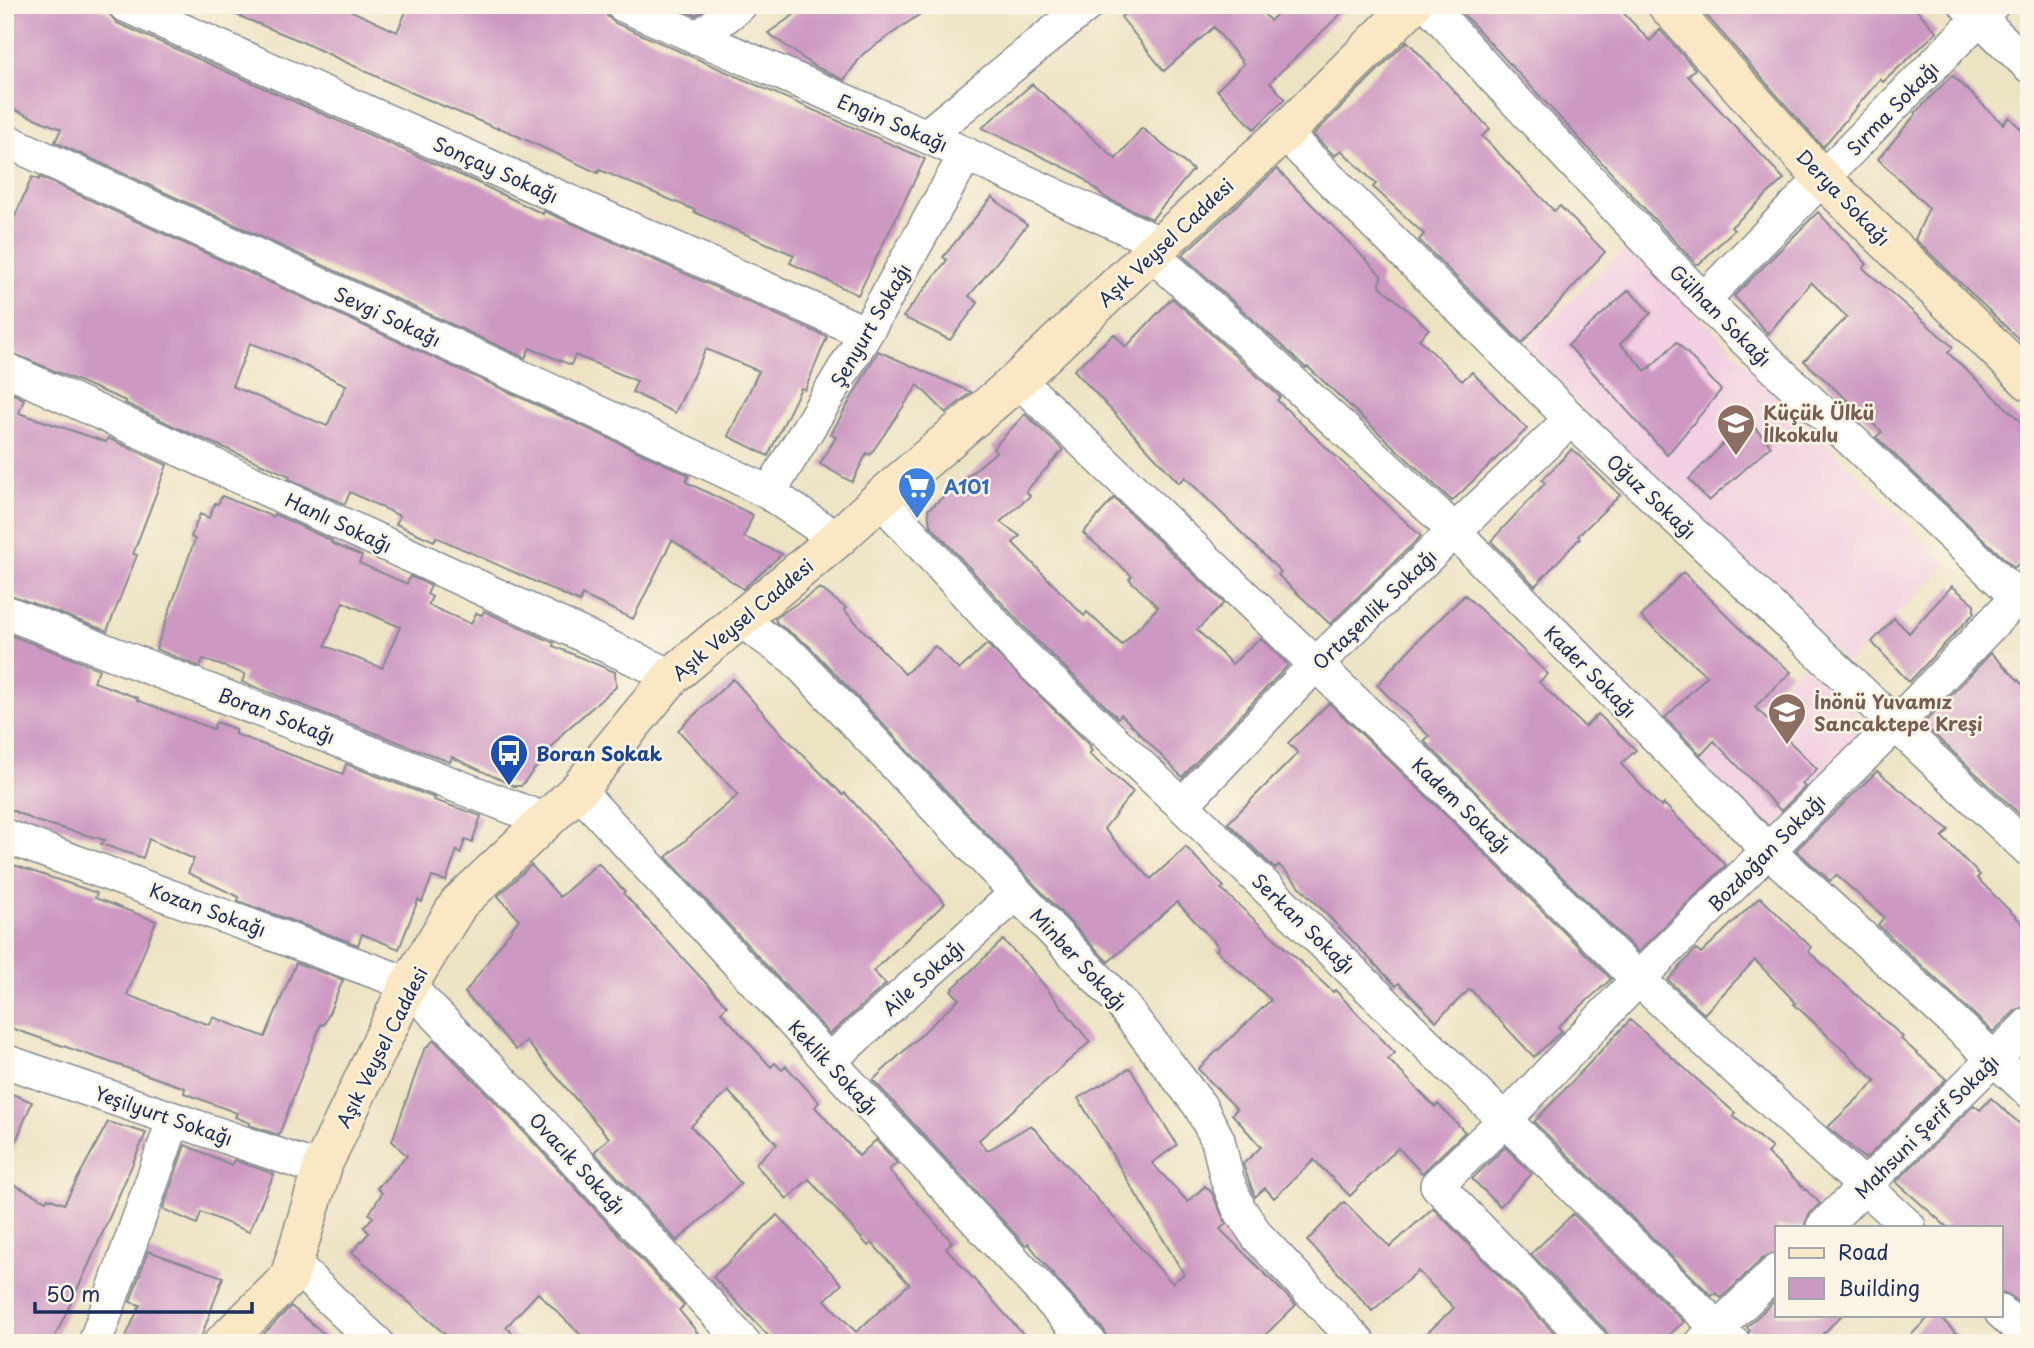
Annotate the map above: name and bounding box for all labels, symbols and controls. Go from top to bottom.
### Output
street label: Sırma Sokağı [1840,54,1944,162]
street label: Engin Sokağı [833,86,953,158]
street label: Sonçay Sokağı [429,129,563,209]
street label: Derya Sokağı [1790,142,1898,252]
street label: Aşık Veysel Caddesi [1091,171,1239,313]
street label: Şenyurt Sokağı [823,258,917,392]
street label: Gülhan Sokağı [1664,258,1778,372]
street label: Sevgi Sokağı [330,279,446,353]
place label: Küçük Ülkü İlkokulu [1763,398,1874,448]
school or university icon: Küçük Ülkü İlkokulu [1715,402,1757,457]
street label: Oğuz Sokağı [1601,447,1703,545]
supermarket icon: A101 [896,465,938,520]
place label: A101 [944,472,989,500]
street label: Hanlı Sokağı [281,485,397,559]
street label: Ortaşenlik Sokağı [1306,542,1442,676]
street label: Aşık Veysel Caddesi [665,551,819,687]
street label: Kader Sokağı [1539,619,1643,723]
street label: Boran Sokağı [215,680,339,750]
place label: İnönü Yuvamız Sancaktepe Kreşi [1814,687,1983,737]
school or university icon: İnönü Yuvamız Sancaktepe Kreşi [1766,691,1808,746]
bus stop icon: Boran Sokak [488,732,530,787]
place label: Boran Sokak [536,739,663,767]
street label: Kadem Sokağı [1406,750,1518,860]
street label: Bozdoğan Sokağı [1701,787,1831,917]
street label: Serkan Sokağı [1246,867,1362,979]
street label: Kozan Sokağı [146,875,270,943]
street label: Minber Sokağı [1024,902,1134,1016]
street label: Aile Sokağı [876,933,970,1021]
street label: Aşık Veysel Caddesi [328,962,434,1132]
street label: Keklik Sokağı [783,1013,885,1121]
street label: Mahsuni Şerif Sokağı [1848,1048,2004,1204]
street label: Yeşilyurt Sokağı [91,1078,237,1152]
street label: Ovacık Sokağı [523,1106,633,1220]
legend [1775,1226,2002,1316]
text: Road [1838,1235,1889,1267]
scale bar [35,1271,252,1315]
text: Building [1838,1271,1920,1303]
text: 50 m [46,1277,100,1309]

